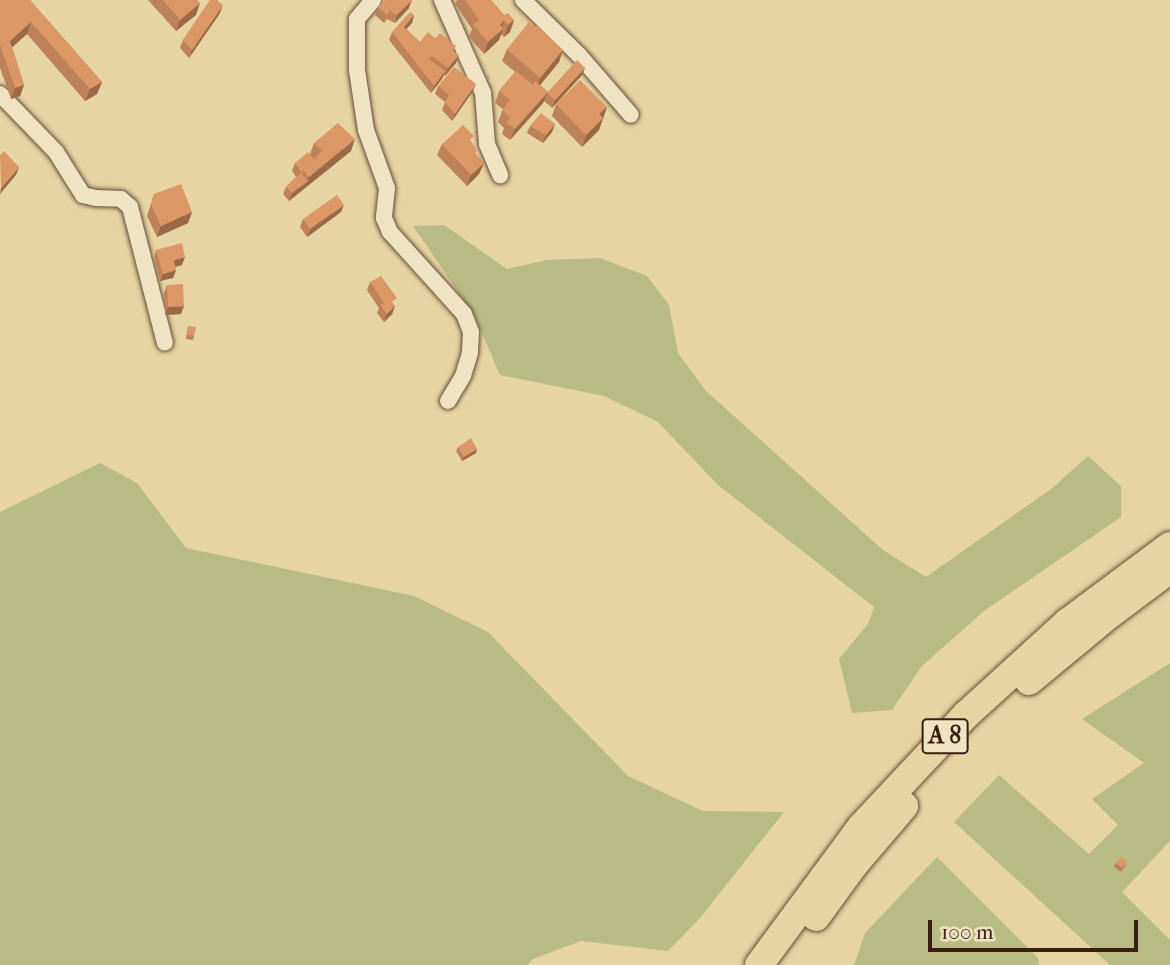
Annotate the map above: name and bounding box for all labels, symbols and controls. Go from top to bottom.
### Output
road number: A 8 [920,716,970,756]
scale bar [932,906,1142,950]
text: 100 m [941,920,994,944]

